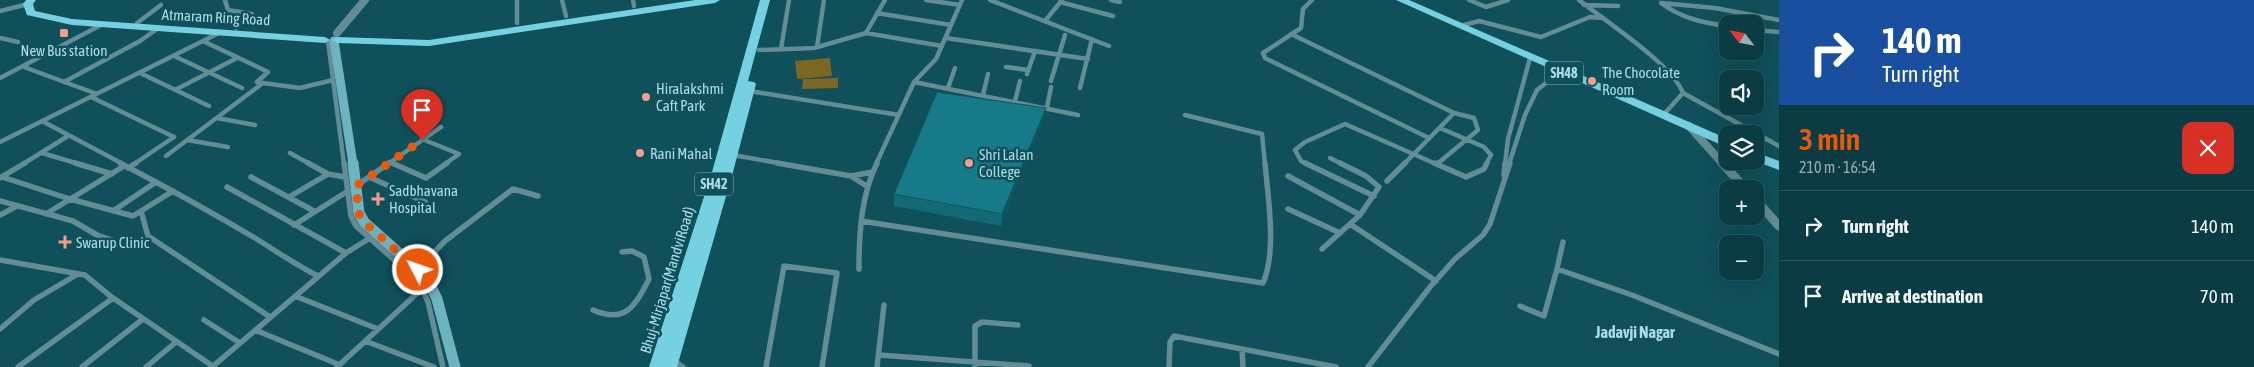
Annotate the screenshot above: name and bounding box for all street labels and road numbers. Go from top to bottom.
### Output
street label: Atmaram Ring Road [161,6,271,28]
road number: SH48 [1545,62,1583,84]
road number: SH42 [695,172,733,195]
street label: Bhuj-Mirjapar(MandviRoad) [637,205,697,355]

